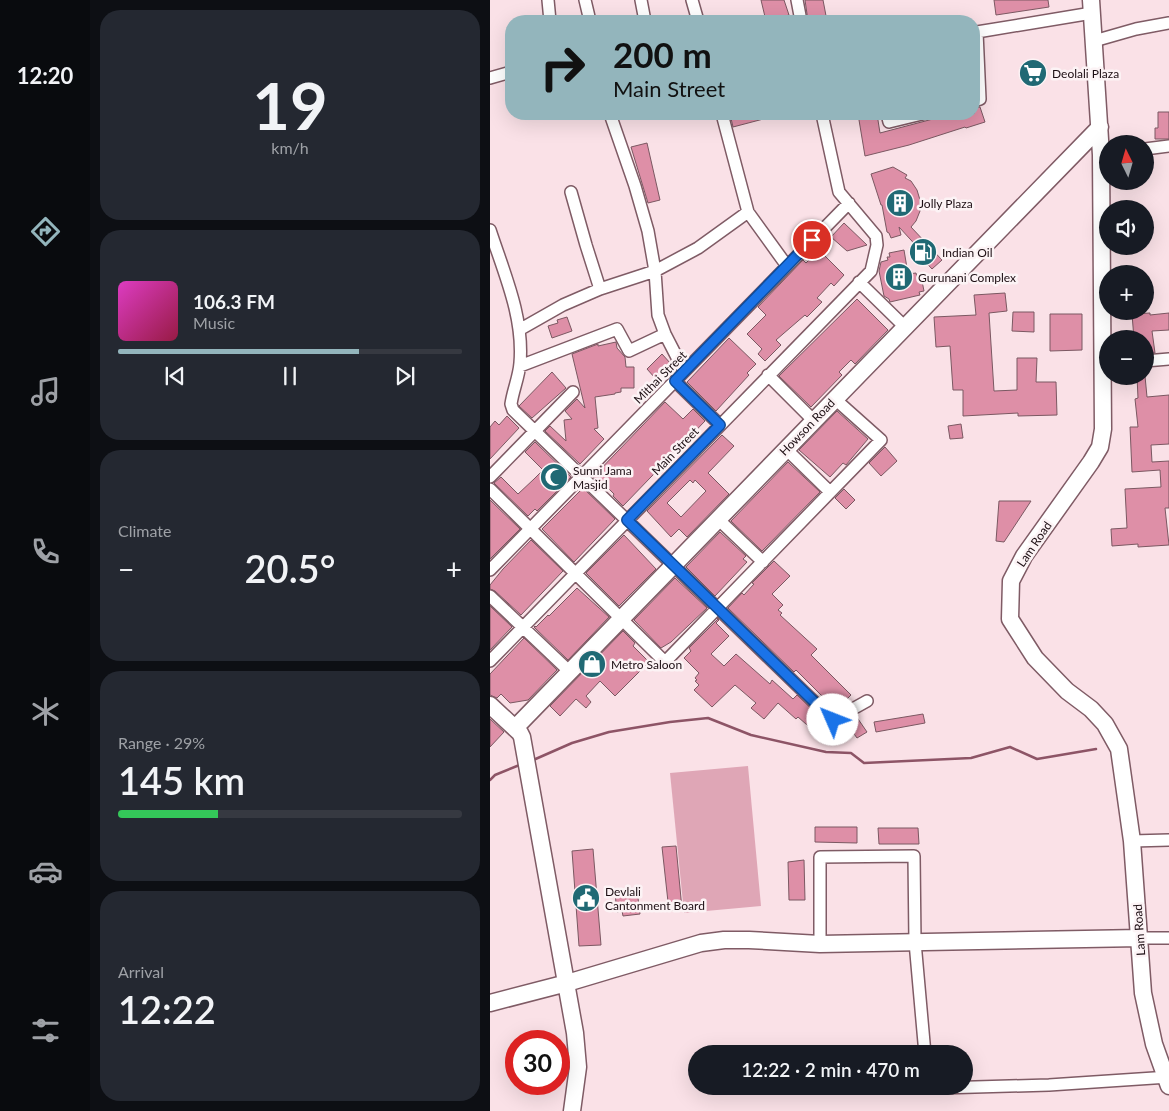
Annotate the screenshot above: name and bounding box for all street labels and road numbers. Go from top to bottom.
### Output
street label: Mithai Street [630,347,690,407]
street label: Howson Road [776,395,838,459]
street label: Main Street [648,423,702,478]
street label: Lam Road [1013,518,1055,570]
street label: Lam Road [1130,904,1148,956]

